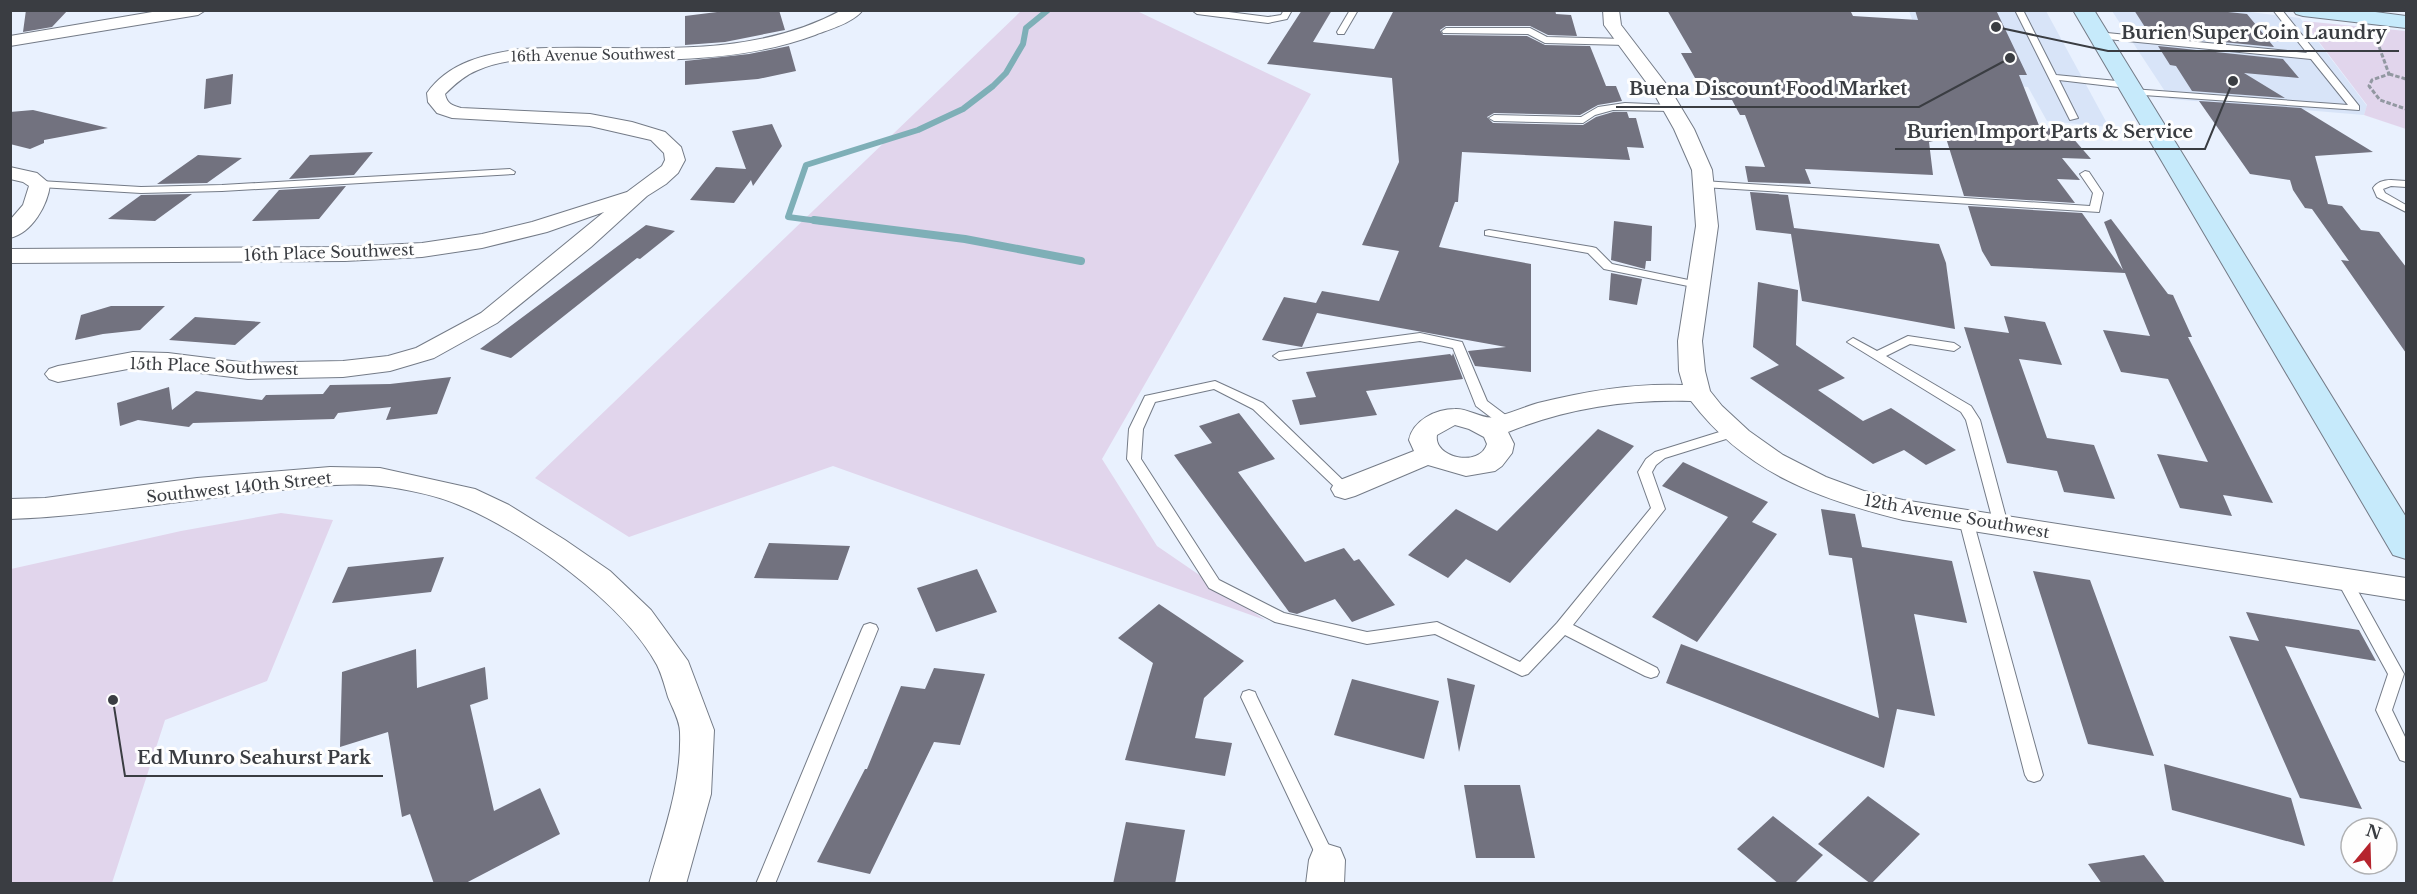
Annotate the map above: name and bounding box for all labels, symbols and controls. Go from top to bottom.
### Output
callout: Burien Super Coin Laundry [2108,15,2399,51]
text: Burien Super Coin Laundry [2121,22,2387,44]
street label: 16th Avenue Southwest [511,45,676,65]
callout: Buena Discount Food Market [1616,71,1919,107]
text: Buena Discount Food Market [1629,78,1907,100]
callout: Burien Import Parts & Service [1895,113,2205,149]
text: Burien Import Parts & Service [1907,121,2193,143]
street label: 16th Place Southwest [243,239,415,265]
street label: 15th Place Southwest [129,353,299,379]
street label: Southwest 140th Street [145,467,333,507]
street label: 12th Avenue Southwest [1863,490,2051,542]
callout: Ed Munro Seahurst Park [125,740,383,776]
text: Ed Munro Seahurst Park [137,747,372,769]
north arrow [2339,816,2399,876]
text: N [2364,820,2384,844]

